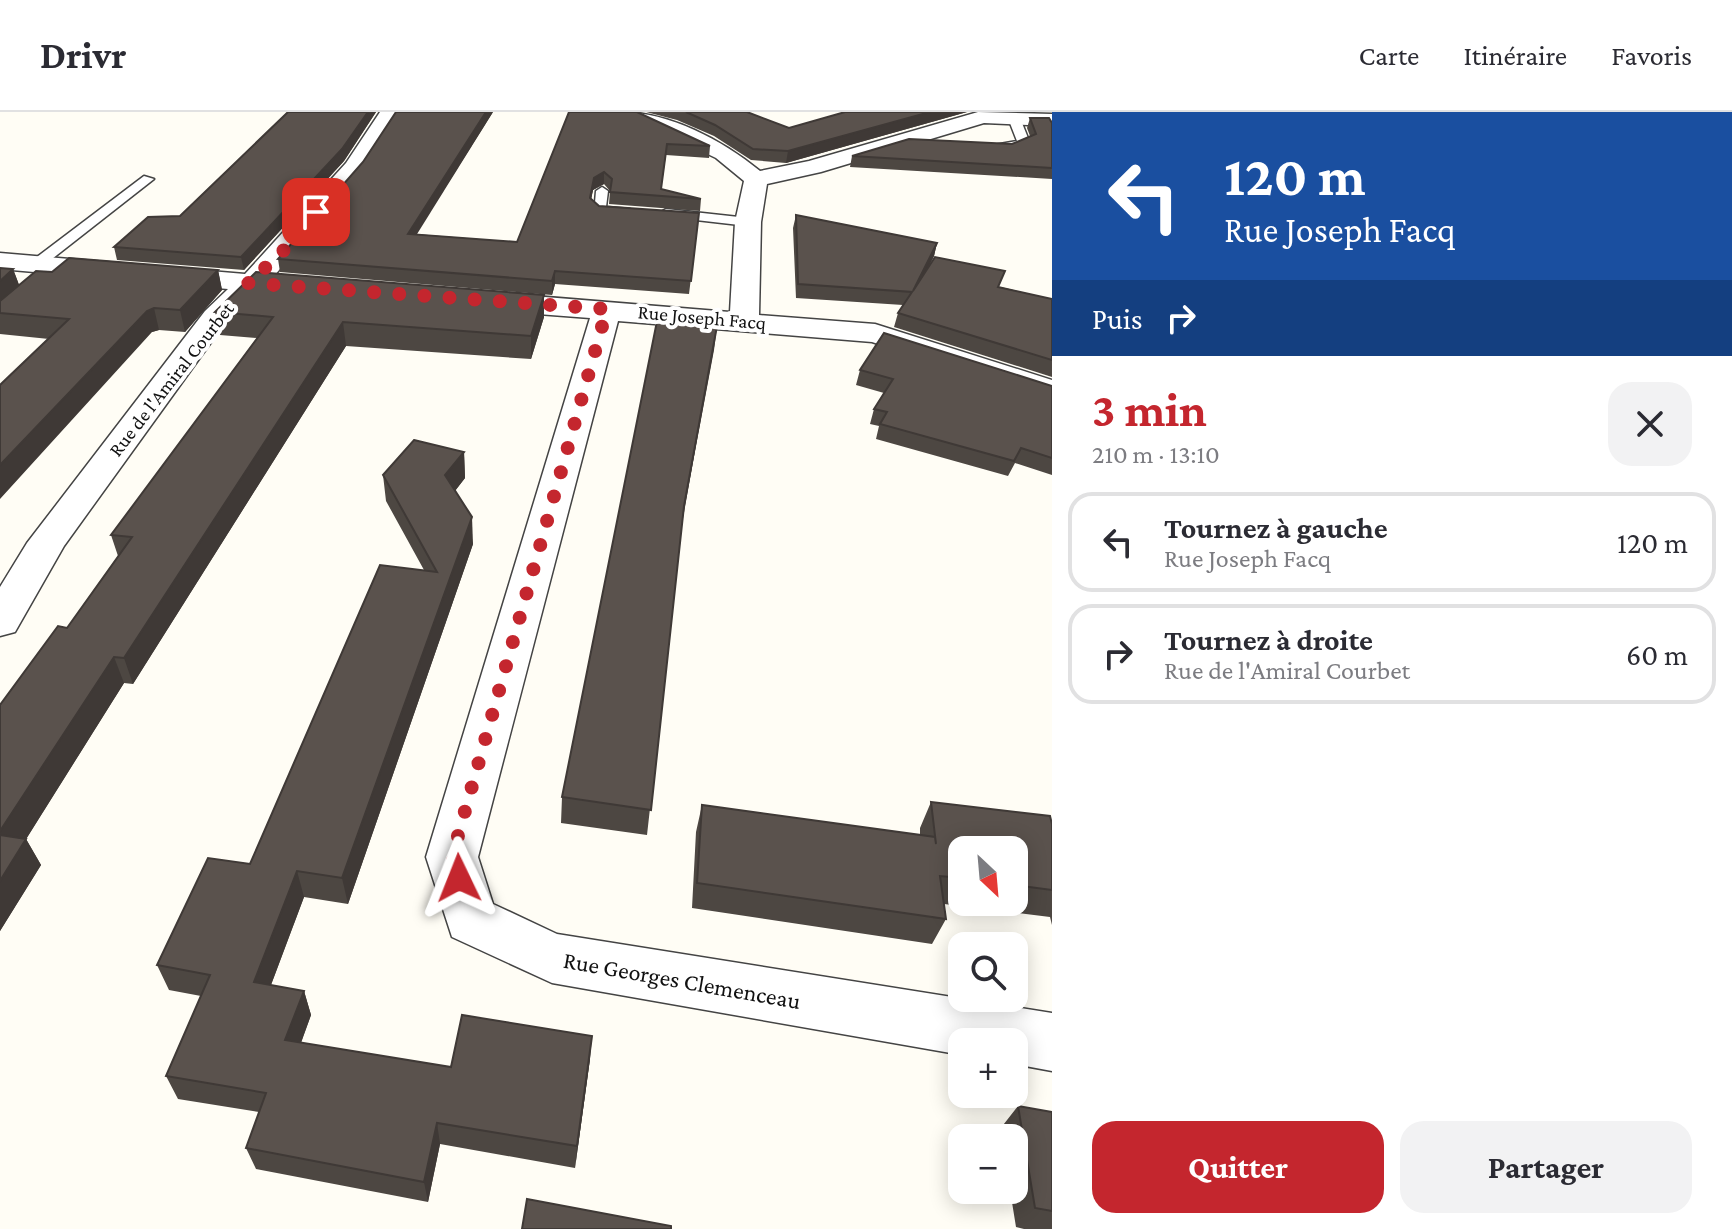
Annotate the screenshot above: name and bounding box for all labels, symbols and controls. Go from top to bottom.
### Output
text: Drivr [40,34,126,76]
text: Carte [1359,40,1419,71]
text: Itinéraire [1463,40,1567,71]
text: Favoris [1611,40,1692,71]
icon: left [1092,144,1196,248]
text: 120 m [1224,145,1366,207]
pin [282,178,350,246]
icon: arrive [294,190,338,234]
text: Rue Joseph Facq [1224,210,1455,250]
icon: right [1159,296,1203,340]
street label: Rue de l'Amiral Courbet [104,297,238,460]
street label: Rue Joseph Facq [637,300,768,335]
text: Puis [1092,302,1143,335]
button: close [1608,382,1692,466]
text: 3 min [1092,383,1207,436]
text: 210 m · 13:10 [1092,440,1220,469]
text: Tournez à gauche [1164,511,1388,544]
icon: left [1096,520,1140,564]
text: 120 m [1617,526,1688,559]
text: Rue Joseph Facq [1164,544,1331,573]
text: Tournez à droite [1164,623,1373,656]
icon: right [1096,632,1140,676]
text: 60 m [1626,638,1688,671]
text: Rue de l'Amiral Courbet [1164,656,1410,685]
position arrow [417,836,501,920]
north arrow [948,836,1028,916]
map controls [948,836,1028,1204]
button: search [948,932,1028,1012]
street label: Rue Georges Clemenceau [561,946,803,1014]
button: + [948,1028,1028,1108]
button: Quitter [1092,1121,1384,1213]
button: Partager [1400,1121,1692,1213]
button: − [948,1124,1028,1204]

